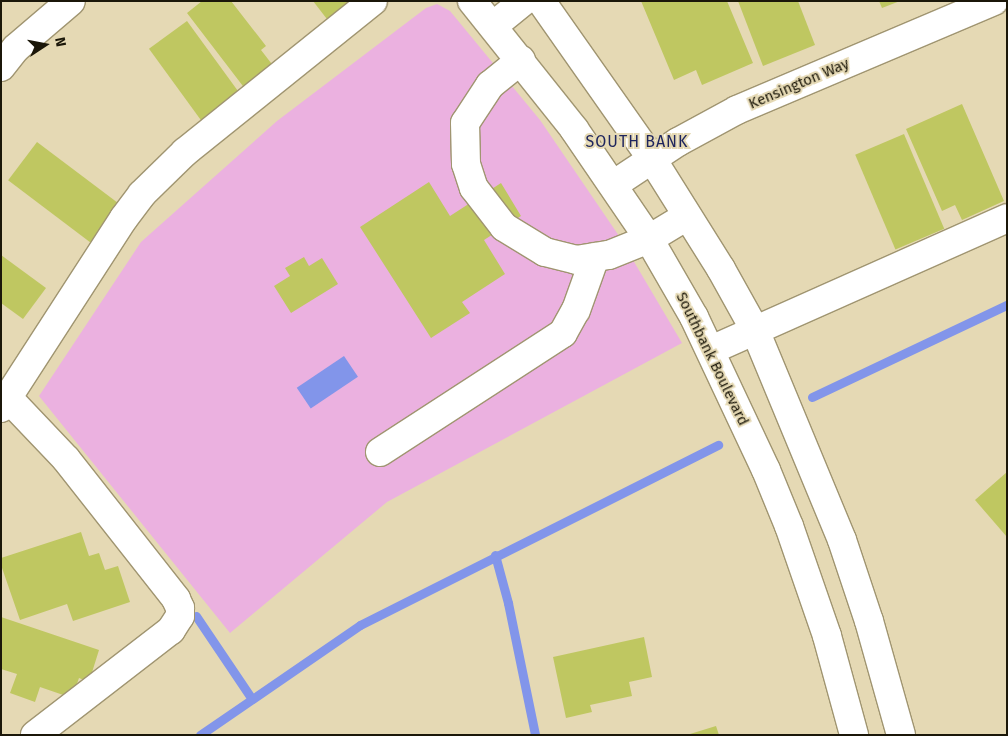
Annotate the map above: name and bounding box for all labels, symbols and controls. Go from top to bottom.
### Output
north arrow [20,20,70,70]
text: N [51,36,69,48]
street label: Kensington Way [746,55,852,113]
district label: SOUTH BANK [584,132,690,152]
street label: Southbank Boulevard [672,289,752,429]

